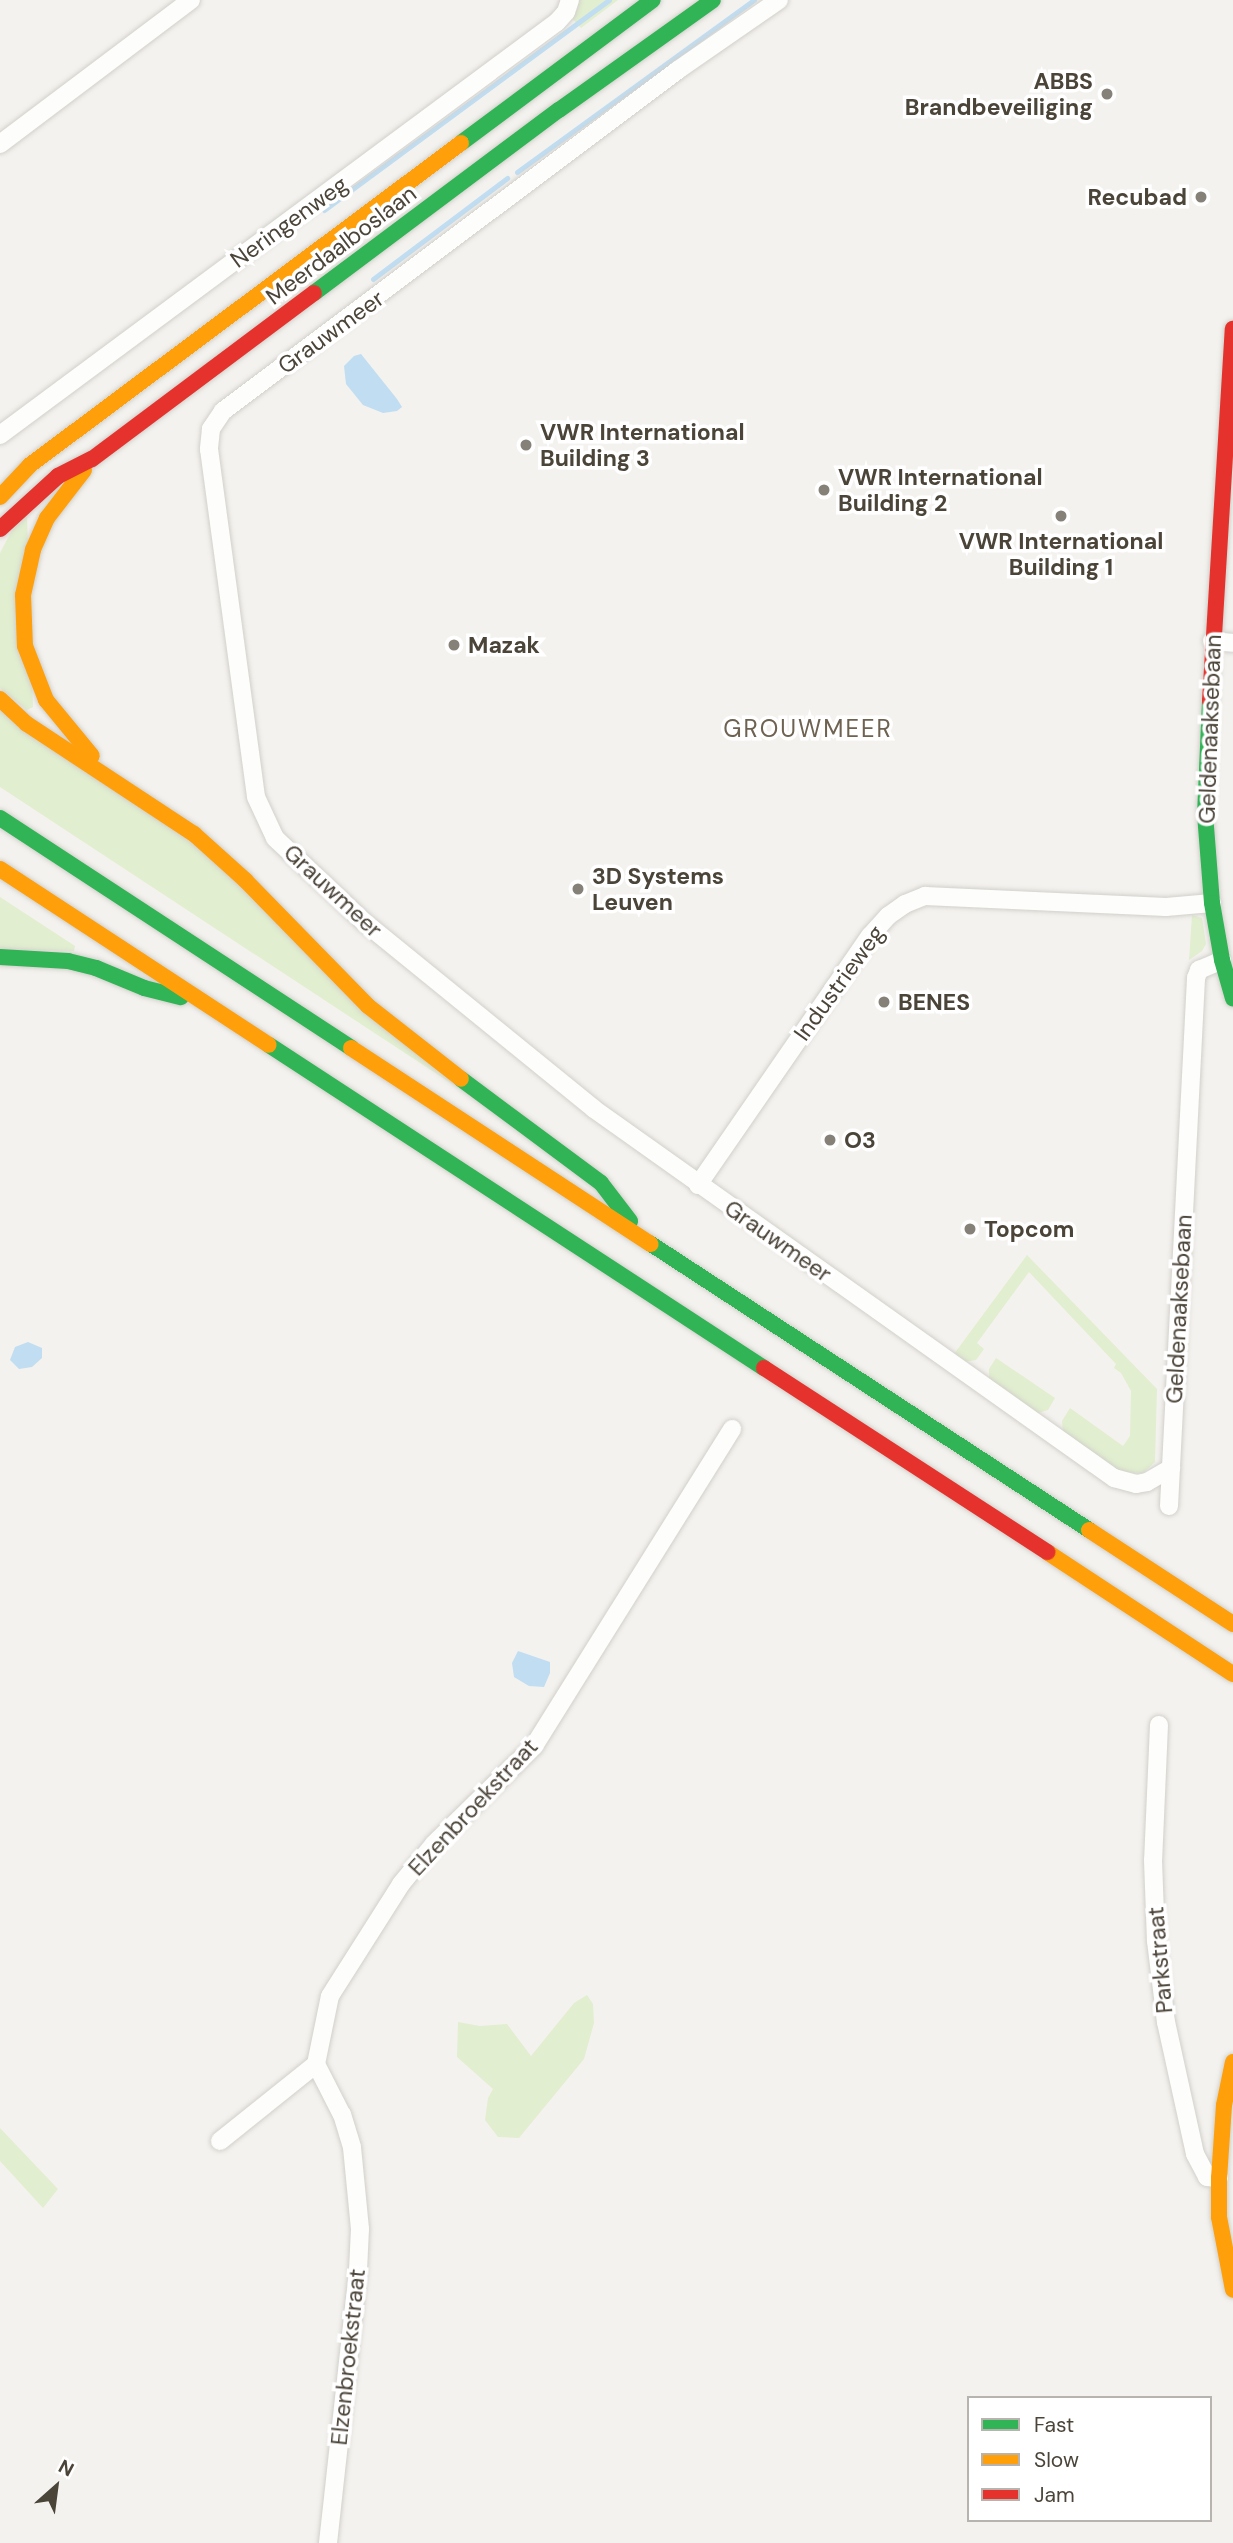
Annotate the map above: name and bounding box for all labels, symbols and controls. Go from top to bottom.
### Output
place label: ABBS Brandbeveiliging [905,67,1093,121]
marker: ABBS Brandbeveiliging [1099,86,1115,102]
street label: Neringenweg [225,170,353,274]
street label: Meerdaalboslaan [260,179,422,311]
place label: Recubad [1088,183,1187,211]
marker: Recubad [1193,189,1209,205]
street label: Grauwmeer [273,284,389,380]
place label: VWR International Building 3 [540,418,745,472]
marker: VWR International Building 3 [518,437,534,453]
place label: VWR International Building 2 [838,463,1043,517]
marker: VWR International Building 2 [816,482,832,498]
marker: VWR International Building 1 [1053,508,1069,524]
place label: VWR International Building 1 [959,527,1163,581]
place label: Mazak [468,631,540,659]
street label: Geldenaaksebaan [1193,634,1227,824]
marker: Mazak [446,637,462,653]
district label: GROUWMEER [724,715,892,743]
street label: Grauwmeer [278,839,388,943]
place label: 3D Systems Leuven [592,862,724,916]
marker: 3D Systems Leuven [570,881,586,897]
street label: Industrieweg [788,920,890,1046]
place label: BENES [898,988,970,1016]
marker: BENES [876,994,892,1010]
place label: O3 [844,1126,876,1154]
marker: O3 [822,1132,838,1148]
street label: Grauwmeer [719,1194,837,1288]
street label: Geldenaaksebaan [1160,1214,1198,1404]
place label: Topcom [984,1215,1074,1243]
marker: Topcom [962,1221,978,1237]
street label: Elzenbroekstraat [402,1733,544,1881]
street label: Parkstraat [1142,1905,1178,2015]
street label: Elzenbroekstraat [325,2267,371,2447]
legend [967,2396,1212,2522]
text: Fast [1034,2411,1074,2439]
text: Slow [1034,2446,1079,2474]
north arrow [21,2452,91,2522]
text: N [54,2454,78,2482]
text: Jam [1034,2481,1075,2509]

